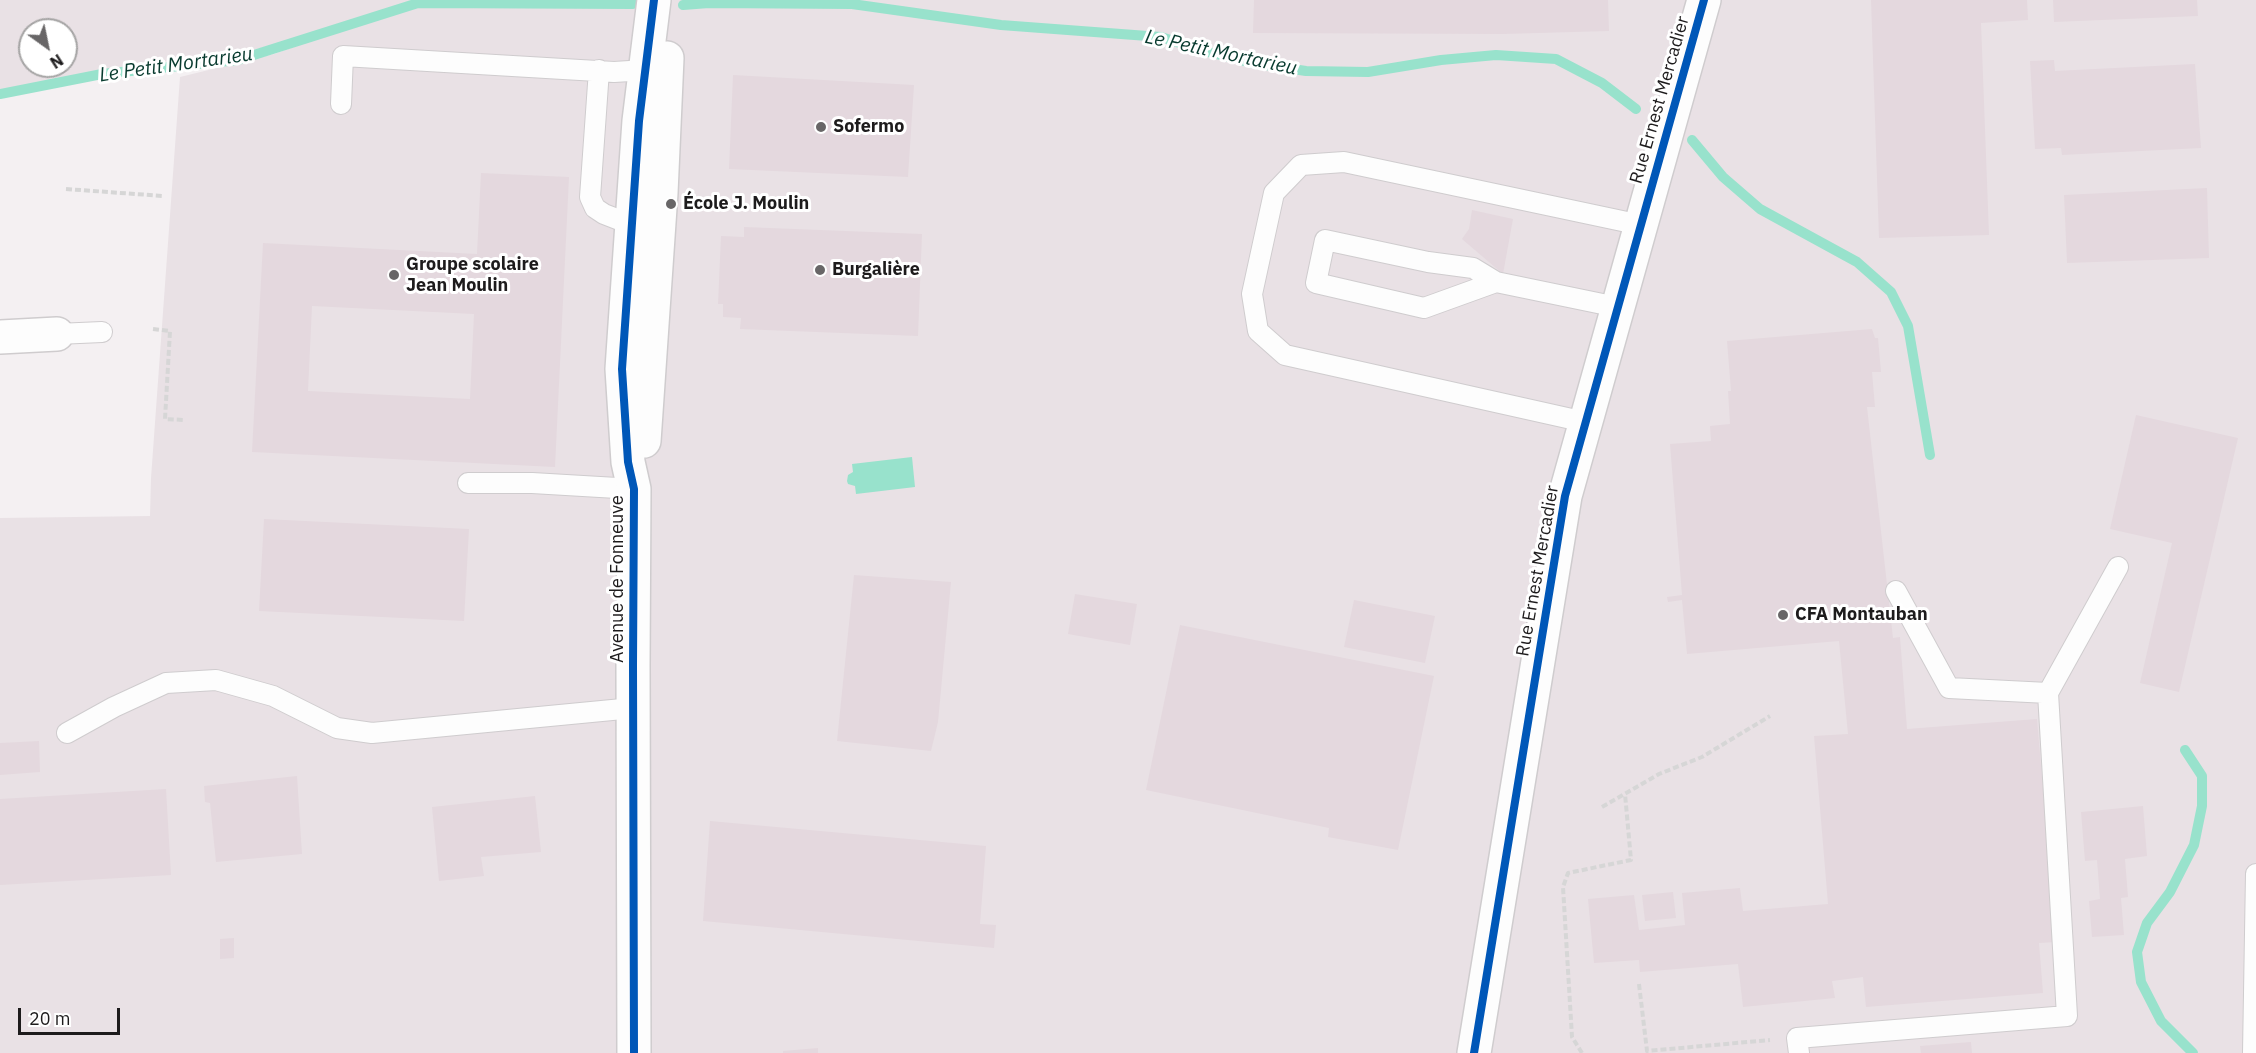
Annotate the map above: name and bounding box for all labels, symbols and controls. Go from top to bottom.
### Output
street label: Rue Ernest Mercadier [1626,14,1694,186]
north arrow [18,18,78,78]
water label: Le Petit Mortarieu [1143,25,1299,81]
water label: Le Petit Mortarieu [98,42,254,88]
text: N [46,50,67,73]
place label: Sofermo [833,116,904,138]
marker: Sofermo [814,120,828,134]
place label: École J. Moulin [683,193,809,215]
marker: École J. Moulin [664,197,678,211]
place label: Groupe scolaire Jean Moulin [406,254,539,296]
place label: Burgalière [832,259,920,281]
marker: Burgalière [813,263,827,277]
marker: Groupe scolaire Jean Moulin [387,268,401,282]
street label: Rue Ernest Mercadier [1512,484,1564,658]
street label: Avenue de Fonneuve [607,495,629,663]
place label: CFA Montauban [1795,604,1928,626]
marker: CFA Montauban [1776,608,1790,622]
scale bar [21,996,123,1034]
text: 20 m [29,1007,71,1030]

